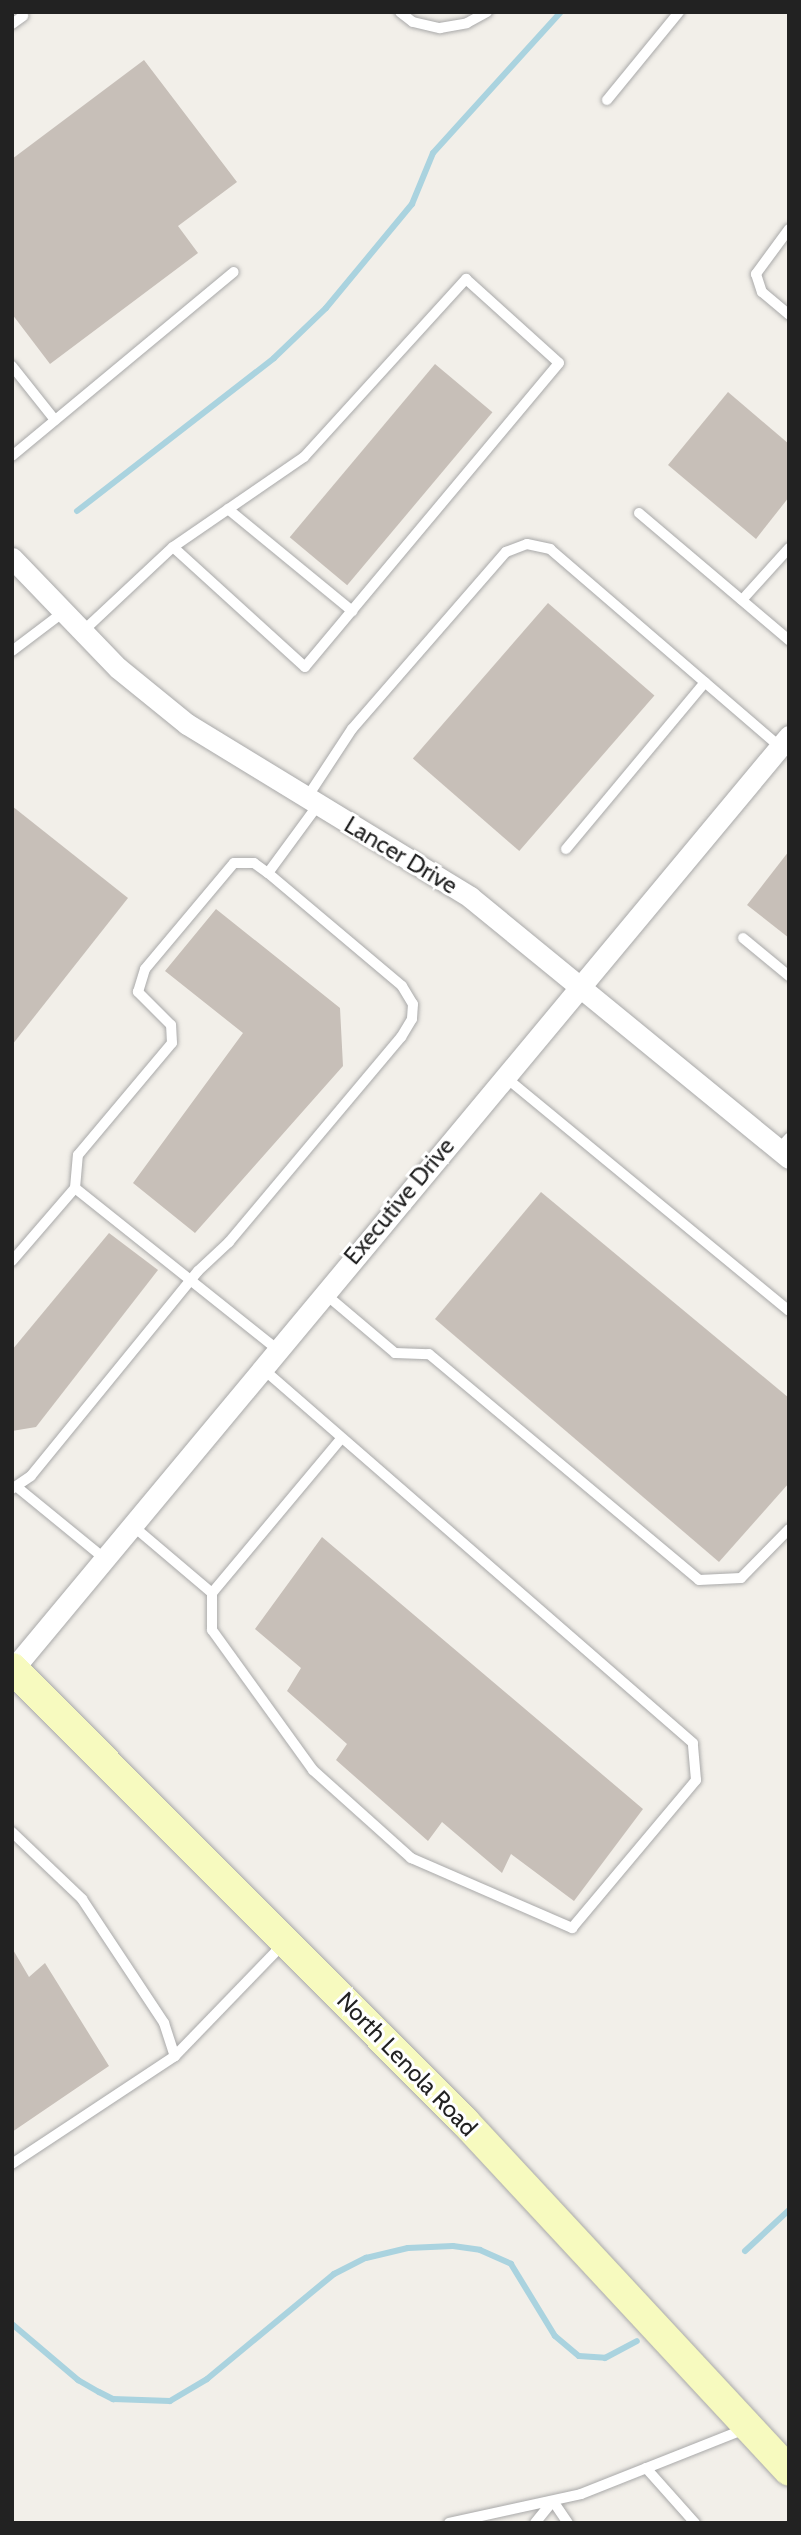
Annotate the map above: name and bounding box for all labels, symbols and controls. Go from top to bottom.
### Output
street label: Lancer Drive [339,810,463,900]
street label: Executive Drive [338,1132,460,1270]
street label: North Lenola Road [331,1986,483,2142]

